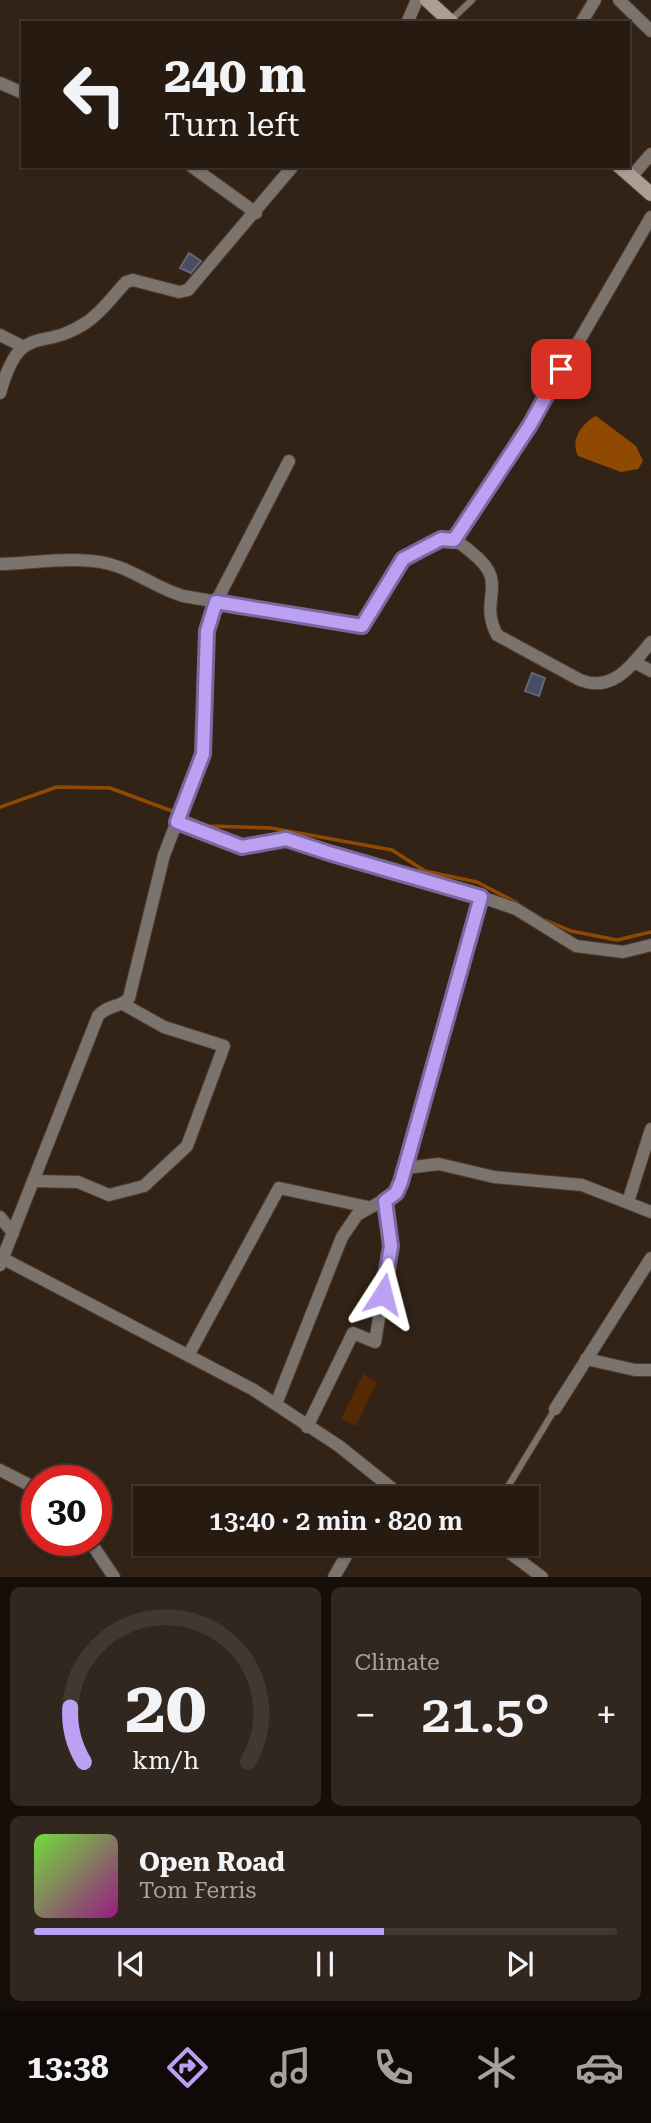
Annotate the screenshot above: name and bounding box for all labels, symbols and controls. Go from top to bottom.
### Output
text: 240 m [164,47,306,104]
icon: left [49,49,140,140]
text: Turn left [164,106,299,144]
pin [531,339,591,399]
icon: arrive [542,350,580,388]
position arrow [346,1257,420,1331]
speed limit sign: 30 [21,1465,112,1556]
text: 13:40 · 2 min · 820 m [209,1506,463,1536]
text: Climate [355,1649,440,1676]
text: 20 [124,1666,206,1751]
text: 21.5° [422,1684,550,1745]
text: − [355,1693,376,1737]
text: + [596,1693,617,1737]
text: km/h [132,1746,199,1775]
text: Open Road [139,1847,285,1877]
text: Tom Ferris [139,1877,256,1904]
icon: previous [112,1945,150,1983]
icon: pause [306,1945,344,1983]
icon: next [501,1945,539,1983]
icon: directions [163,2043,212,2092]
icon: music [266,2043,315,2092]
icon: phone [369,2043,418,2092]
icon: climate [472,2043,521,2092]
icon: car [575,2043,624,2092]
text: 13:38 [27,2048,109,2086]

